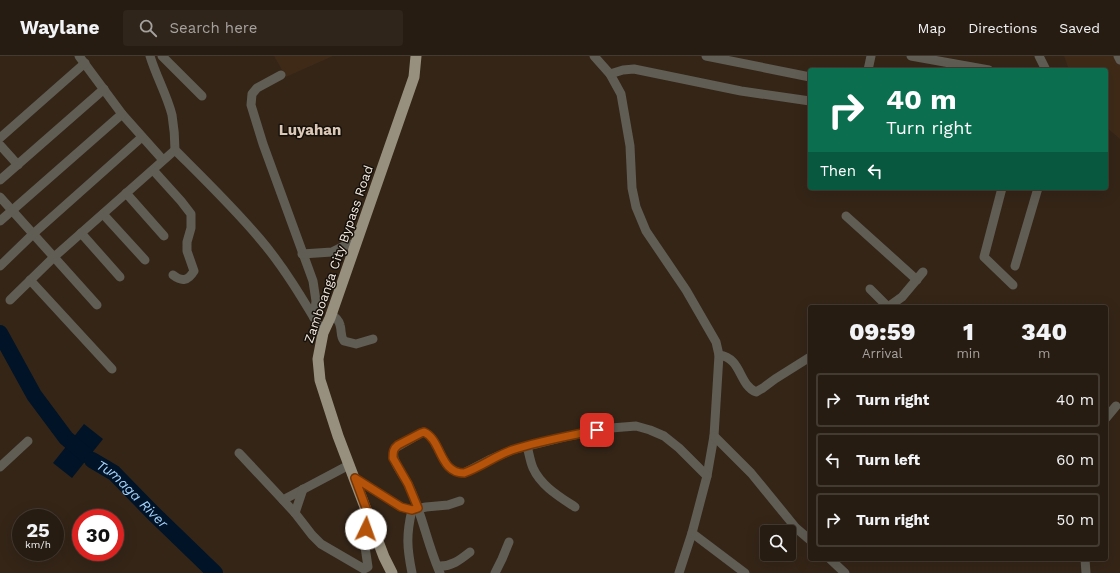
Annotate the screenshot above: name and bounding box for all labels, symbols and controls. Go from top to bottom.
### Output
search box [123,10,403,46]
text: Waylane [20,16,99,39]
icon: search [137,17,159,39]
text: Search here [169,19,257,37]
text: Map [918,20,946,36]
text: Directions [968,20,1037,36]
text: Saved [1059,20,1100,36]
text: 40 m [886,83,956,116]
icon: right [820,84,872,136]
text: Turn right [886,117,972,138]
district label: Luyahan [279,121,341,139]
icon: left [864,160,886,182]
text: Then [820,162,856,180]
street label: Zamboanga City Bypass Road [301,163,376,345]
text: 09:59 [849,318,915,346]
text: 1 [963,318,974,346]
text: 340 [1021,318,1067,346]
text: Arrival [862,346,902,361]
text: min [956,346,980,361]
text: m [1038,346,1050,361]
icon: right [822,389,844,411]
text: Turn right [856,391,929,409]
text: 40 m [1056,391,1094,409]
pin [580,413,614,447]
icon: arrive [586,419,608,441]
icon: left [822,449,844,471]
text: Turn left [856,451,920,469]
text: 60 m [1056,451,1094,469]
water label: Tumaga River [94,457,172,532]
position arrow [345,508,387,550]
speed limit sign: 30 [72,509,124,561]
icon: right [822,509,844,531]
text: Turn right [856,511,929,529]
text: 50 m [1057,511,1094,529]
text: 25 [26,518,50,542]
map controls [760,525,796,561]
button: search [760,525,796,561]
text: km/h [25,539,51,550]

